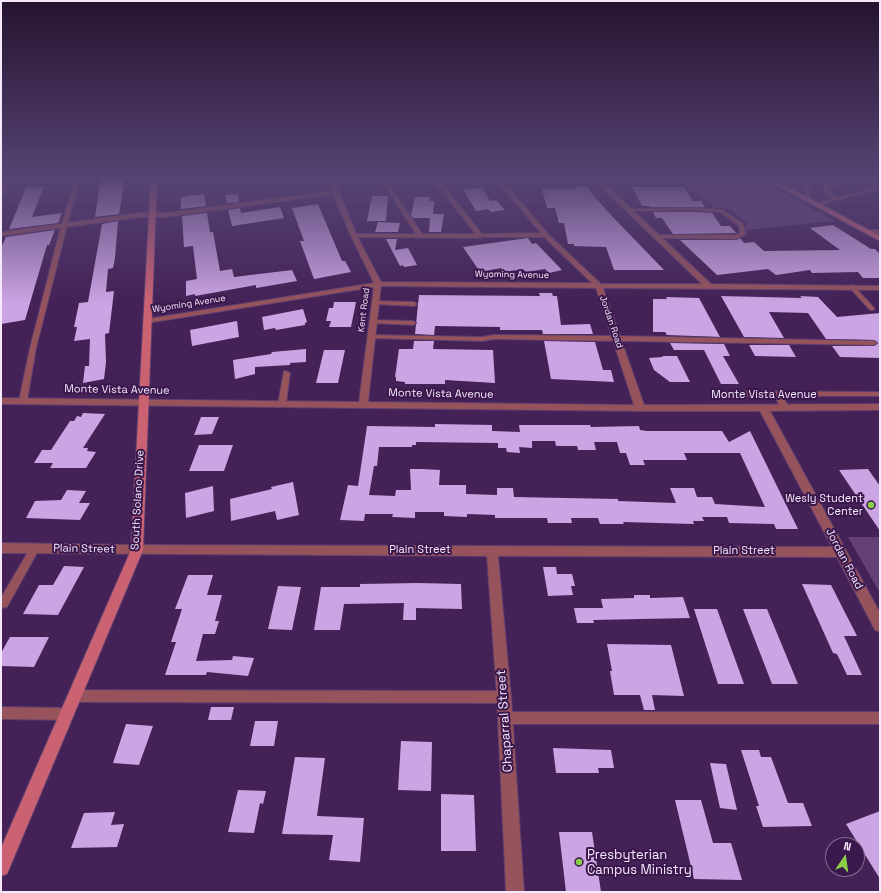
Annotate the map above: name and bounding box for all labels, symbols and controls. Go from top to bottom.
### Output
street label: Wyoming Avenue [475,269,549,281]
street label: Kent Road [356,287,372,333]
street label: Wyoming Avenue [151,293,227,315]
street label: Jordan Road [597,294,625,350]
street label: Monte Vista Avenue [64,382,170,398]
street label: Monte Vista Avenue [388,386,494,402]
street label: Monte Vista Avenue [711,388,817,402]
street label: South Solano Drive [129,450,147,550]
place label: Wesly Student Center [785,492,863,518]
marker: Wesly Student Center [866,500,876,510]
street label: Jordan Road [822,526,866,592]
street label: Plain Street [53,542,115,556]
street label: Plain Street [389,543,451,557]
street label: Plain Street [713,544,775,558]
street label: Chaparral Street [494,669,516,773]
north arrow [825,837,865,877]
text: N [842,839,853,854]
place label: Presbyterian Campus Ministry [587,847,692,878]
marker: Presbyterian Campus Ministry [574,857,584,867]

